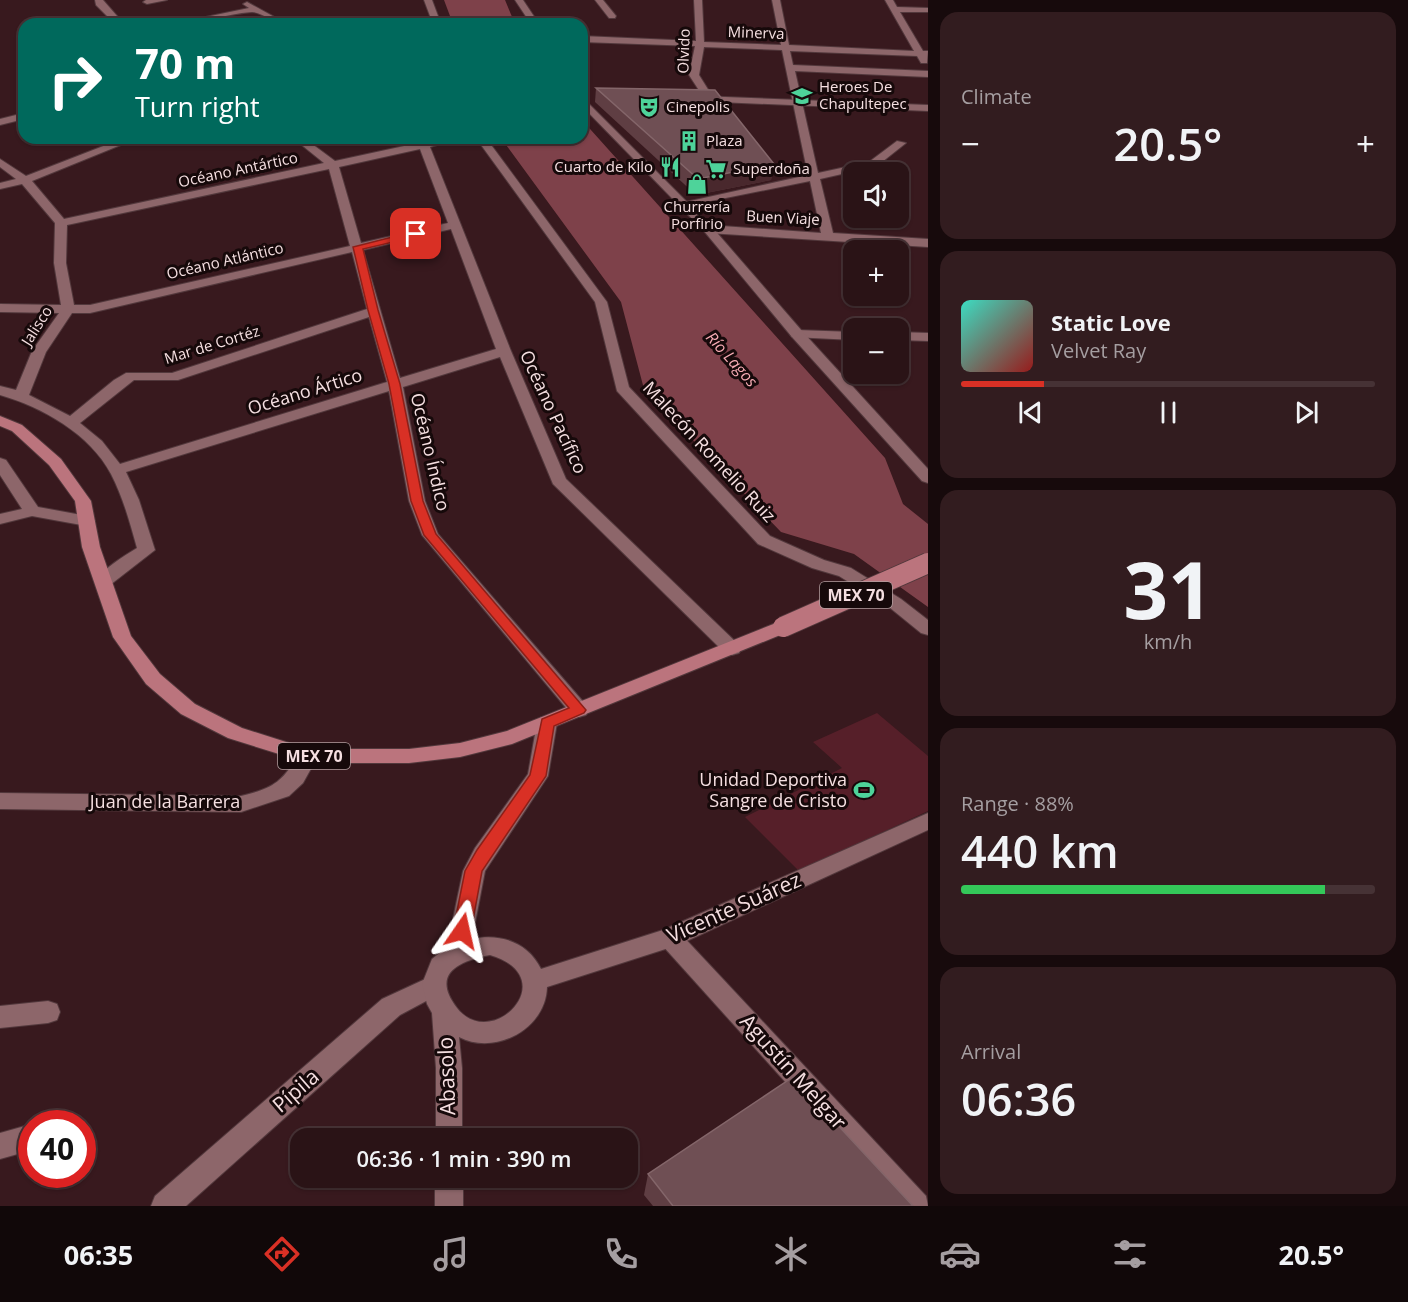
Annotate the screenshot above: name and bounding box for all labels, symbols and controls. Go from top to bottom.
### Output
street label: Minerva [727,21,785,43]
street label: Olvido [672,28,694,74]
text: 70 m [135,34,235,91]
icon: right [36,42,114,120]
place label: Heroes De Chapultepec [819,76,907,113]
text: Climate [961,83,1032,110]
school or university icon: Heroes De Chapultepec [790,84,814,108]
text: Turn right [135,88,260,125]
theatre icon: Cinepolis [637,95,661,119]
place label: Cinepolis [666,96,730,116]
text: 20.5° [1114,113,1222,174]
text: − [961,121,980,166]
text: + [1356,121,1375,166]
building icon: Plaza [677,129,701,153]
place label: Plaza [706,130,743,150]
street label: Océano Antártico [176,147,299,191]
restaurant icon: Cuarto de Kilo [658,155,682,179]
place label: Cuarto de Kilo [554,156,653,176]
supermarket icon: Superdoña [704,157,728,181]
place label: Superdoña [733,158,810,178]
map controls [843,162,909,384]
button: sound [843,162,909,228]
shop icon: Churrería Porfirio [685,172,709,196]
place label: Churrería Porfirio [664,196,730,233]
street label: Buen Viaje [746,205,820,229]
pin [390,208,441,259]
icon: arrive [399,217,432,250]
street label: Océano Atlántico [164,237,285,283]
button: + [843,240,909,306]
street label: Jalisco [15,302,56,351]
text: Static Love [1051,307,1171,337]
button: − [843,318,909,384]
street label: Mar de Cortéz [162,320,262,368]
water label: Río Lagos [701,327,763,391]
text: Velvet Ray [1051,337,1146,364]
street label: Océano Pacífico [515,346,593,477]
street label: Océano Ártico [245,362,365,420]
street label: Malecón Romelio Ruiz [638,376,781,527]
street label: Océano Índico [406,390,456,513]
icon: previous [1014,396,1047,429]
icon: pause [1152,396,1185,429]
icon: next [1290,396,1323,429]
text: 31 [1123,536,1213,642]
road number: MEX 70 [820,582,892,608]
text: km/h [1144,628,1192,655]
road number: MEX 70 [278,743,350,769]
place label: Unidad Deportiva Sangre de Cristo [699,767,847,812]
sports icon: Unidad Deportiva Sangre de Cristo [852,778,876,802]
street label: Juan de la Barrera [88,789,240,813]
text: Range · 88% [961,790,1074,817]
text: 440 km [961,820,1119,881]
street label: Vicente Suárez [662,865,805,949]
position arrow [430,899,494,963]
street label: Agustín Melgar [734,1008,853,1135]
street label: Abasolo [431,1036,461,1116]
text: Arrival [961,1038,1021,1065]
street label: Pípila [266,1062,325,1118]
text: 06:36 [961,1068,1076,1129]
speed limit sign: 40 [18,1110,96,1188]
text: 06:36 · 1 min · 390 m [356,1143,572,1173]
icon: directions [261,1233,303,1275]
icon: music [430,1233,472,1275]
icon: phone [600,1233,642,1275]
icon: climate [770,1233,812,1275]
icon: car [939,1233,981,1275]
icon: filters [1109,1233,1151,1275]
text: 06:35 [64,1236,133,1273]
text: 20.5° [1279,1236,1344,1273]

